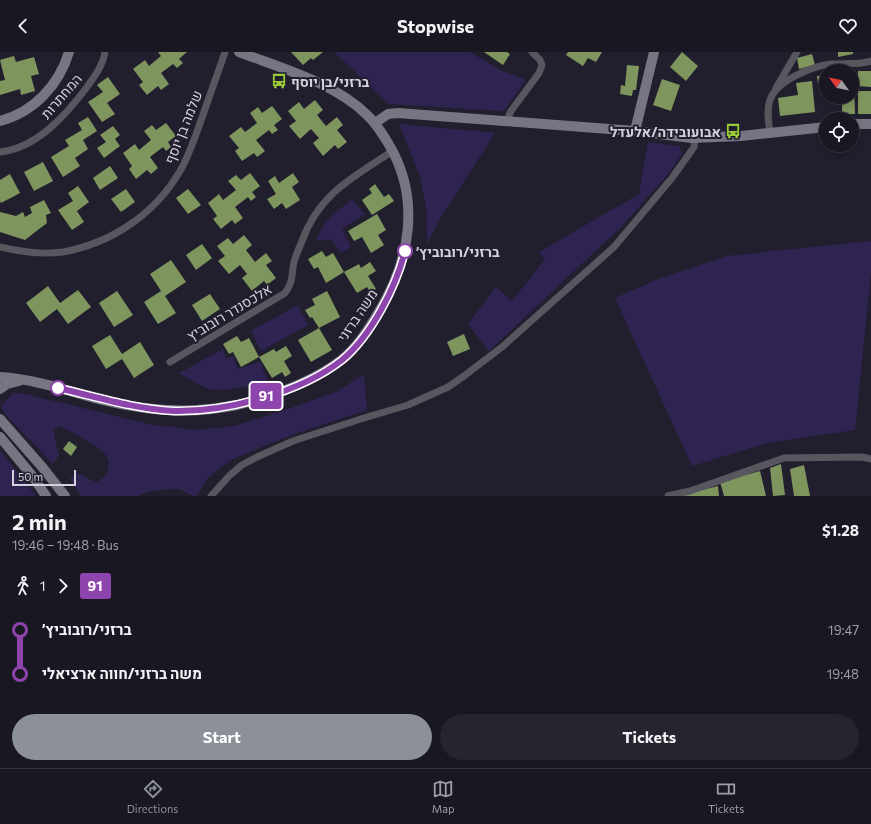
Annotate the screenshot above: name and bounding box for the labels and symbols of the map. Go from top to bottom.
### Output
north arrow [819,64,859,104]
street label: המחתרות [37,70,85,122]
bus stop icon: ברזני/בן יוסף [270,72,288,90]
place label: ברזני/בן יוסף [291,73,370,90]
street label: שלמה בן יוסף [161,88,205,166]
bus stop icon: אבועובידה/אלעדל [724,122,742,140]
place label: אבועובידה/אלעדל [610,123,721,140]
marker: ברזני/רובוביץ׳ [397,243,413,259]
place label: ברזני/רובוביץ׳ [416,243,500,260]
street label: אלכסנדר רובוביץ [183,280,275,344]
street label: משה ברזני [333,286,381,344]
unlabelled marker [50,380,66,396]
line badge: 91 [248,383,284,409]
scale bar [12,468,76,487]

